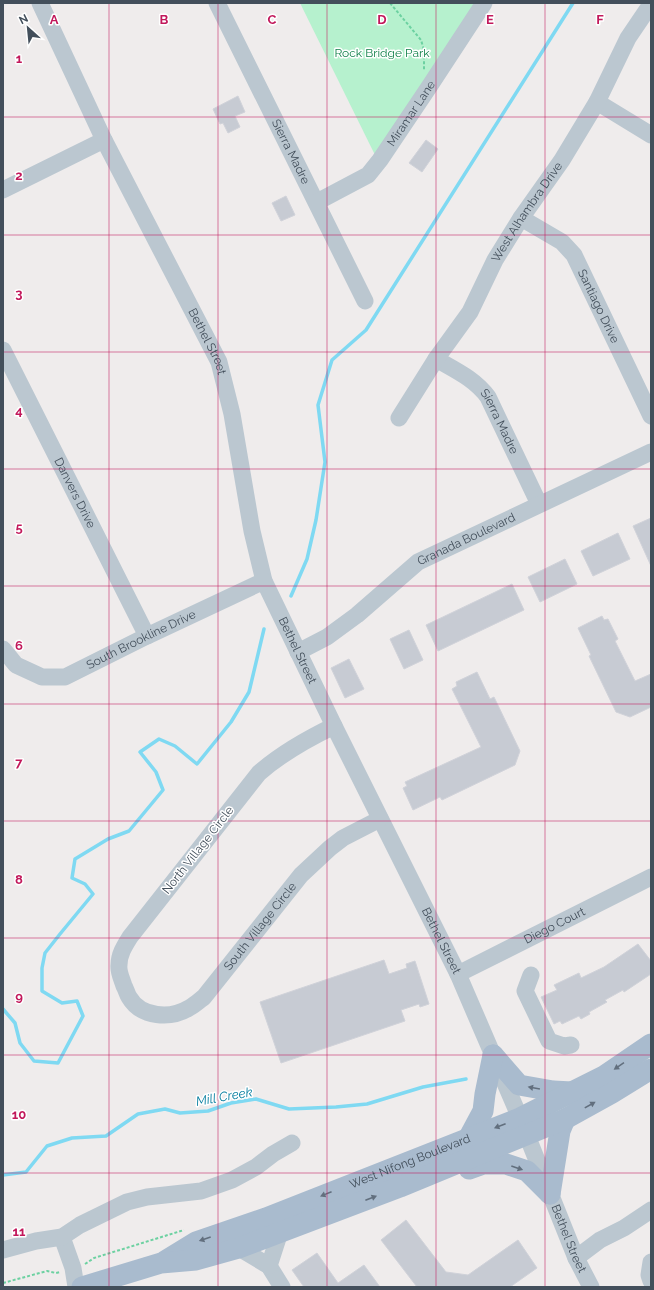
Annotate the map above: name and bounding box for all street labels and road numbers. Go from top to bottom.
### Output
street label: Miramar Lane [384,78,438,149]
street label: Sierra Madre [269,117,313,186]
street label: West Alhambra Drive [489,159,565,264]
street label: Santiago Drive [575,267,622,345]
street label: Bethel Street [185,306,229,376]
street label: Sierra Madre [477,386,521,456]
street label: Danvers Drive [51,455,99,530]
street label: Granada Boulevard [415,510,517,568]
street label: South Brookline Drive [84,607,198,672]
street label: Bethel Street [275,615,320,686]
street label: North Village Circle [159,803,237,897]
street label: South Village Circle [221,880,299,973]
street label: Diego Court [522,904,587,947]
street label: Bethel Street [419,905,464,976]
street label: West Nifong Boulevard [347,1131,472,1191]
street label: Bethel Street [548,1202,589,1275]

